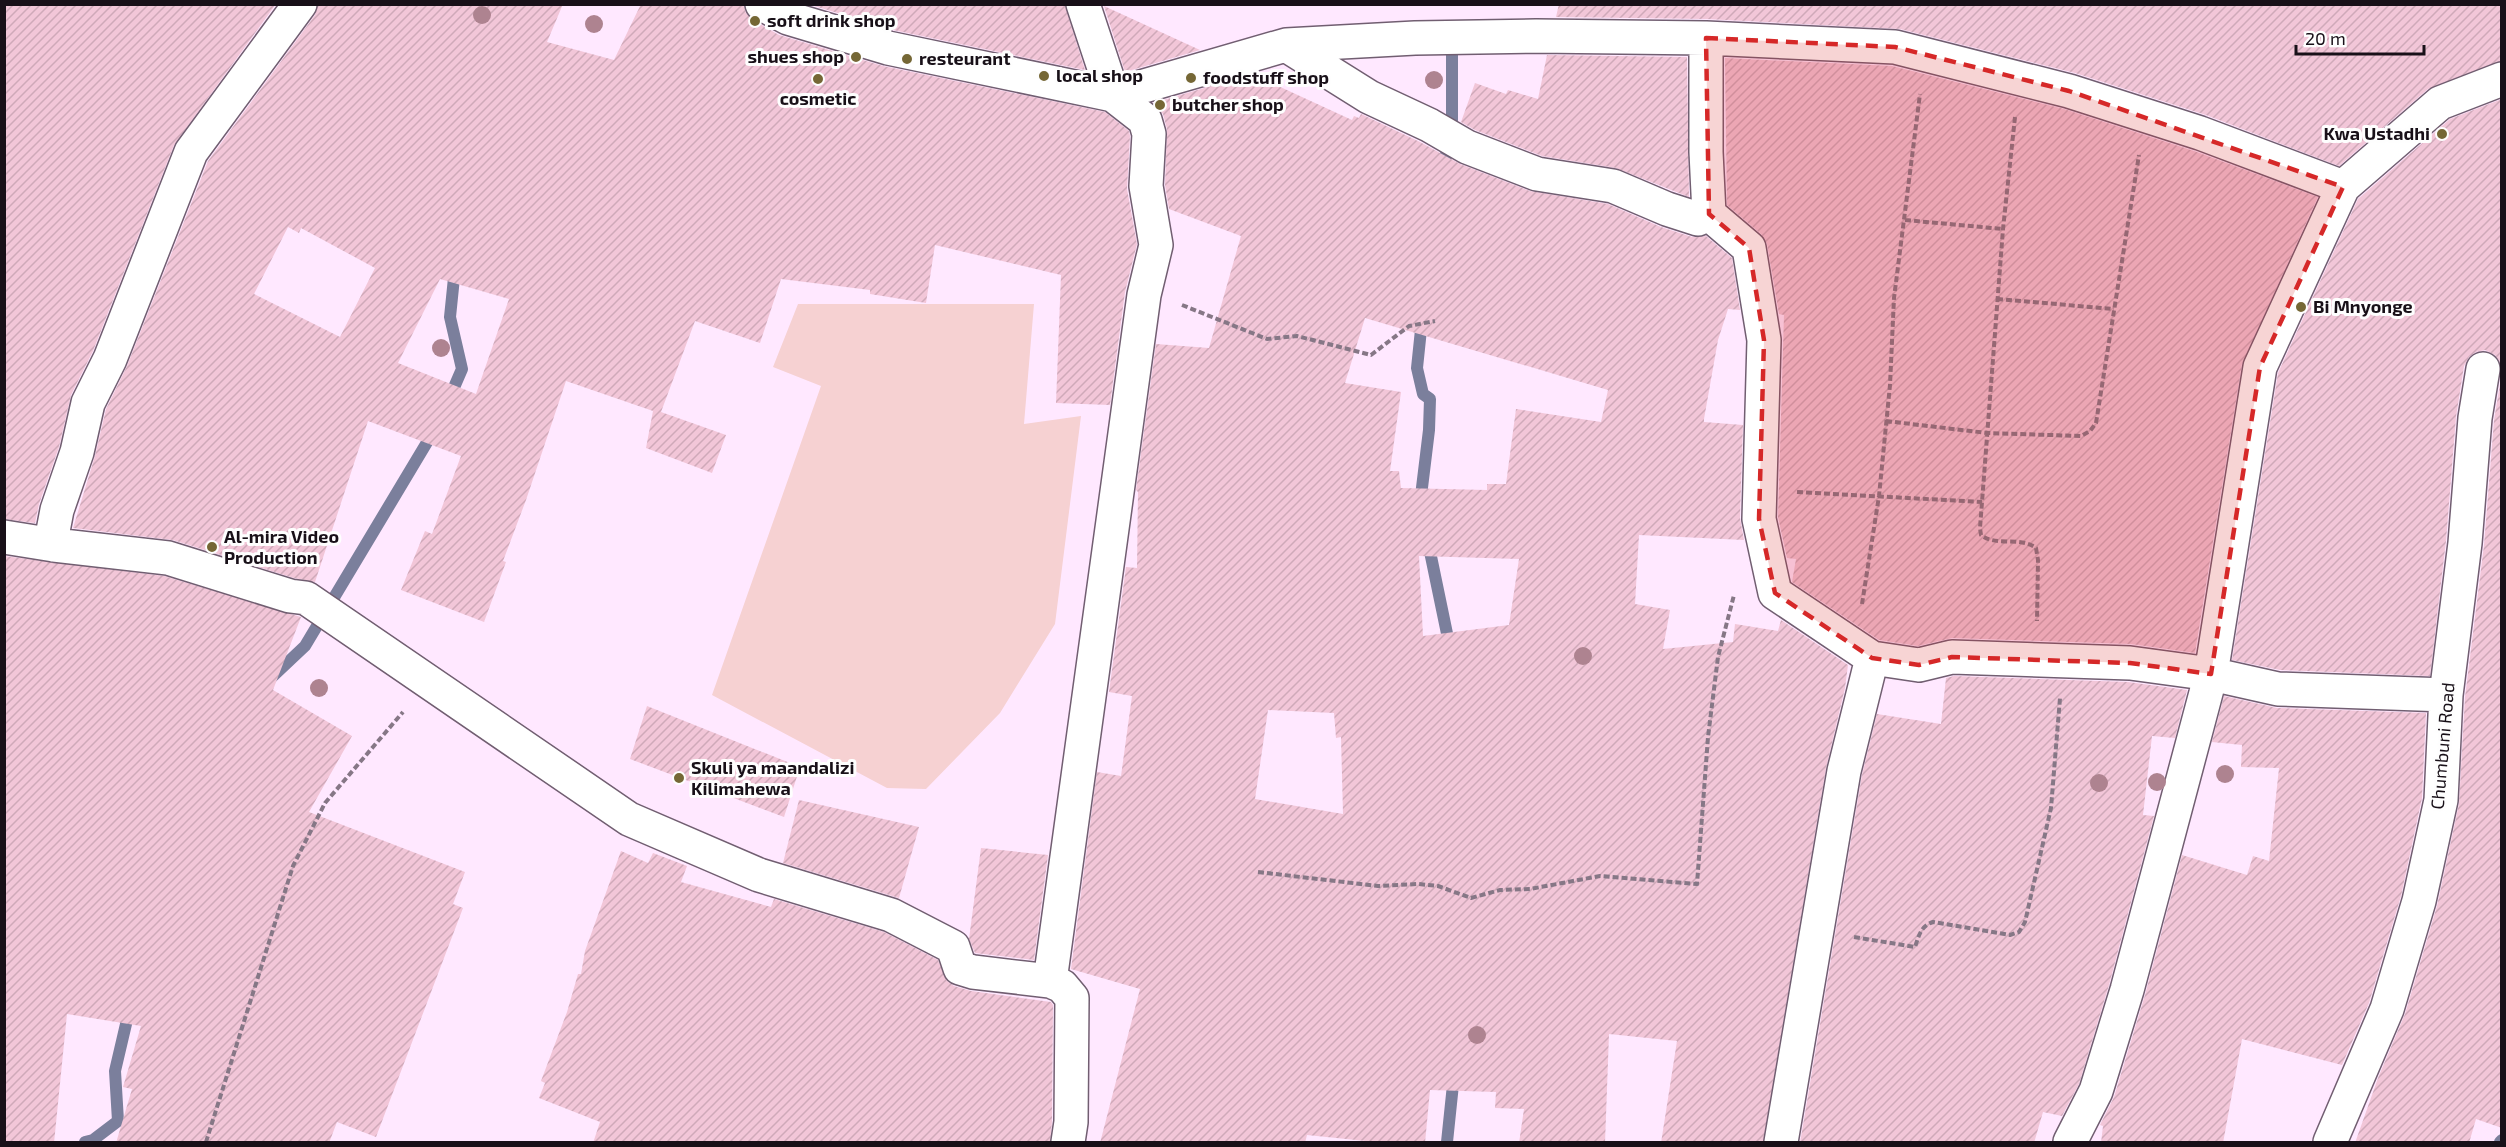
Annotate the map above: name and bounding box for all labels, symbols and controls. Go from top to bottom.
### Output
place label: soft drink shop [767,9,896,31]
marker: soft drink shop [748,14,762,28]
scale bar [2296,18,2424,56]
text: 20 m [2305,27,2346,49]
place label: shues shop [748,45,844,67]
place label: resteurant [919,47,1011,69]
marker: shues shop [849,50,863,64]
marker: resteurant [900,52,914,66]
place label: local shop [1056,64,1143,86]
place label: foodstuff shop [1203,66,1329,88]
marker: local shop [1037,69,1051,83]
marker: foodstuff shop [1184,71,1198,85]
marker: cosmetic [811,72,825,86]
place label: cosmetic [780,87,856,109]
place label: butcher shop [1172,93,1284,115]
marker: butcher shop [1153,98,1167,112]
place label: Kwa Ustadhi [2324,122,2430,144]
marker: Kwa Ustadhi [2435,127,2449,141]
place label: Bi Mnyonge [2313,295,2413,317]
marker: Bi Mnyonge [2294,300,2308,314]
place label: Al-mira Video Production [224,525,339,568]
marker: Al-mira Video Production [205,540,219,554]
street label: Chumbuni Road [2425,681,2459,810]
place label: Skuli ya maandalizi Kilimahewa [691,756,854,799]
marker: Skuli ya maandalizi Kilimahewa [672,771,686,785]

